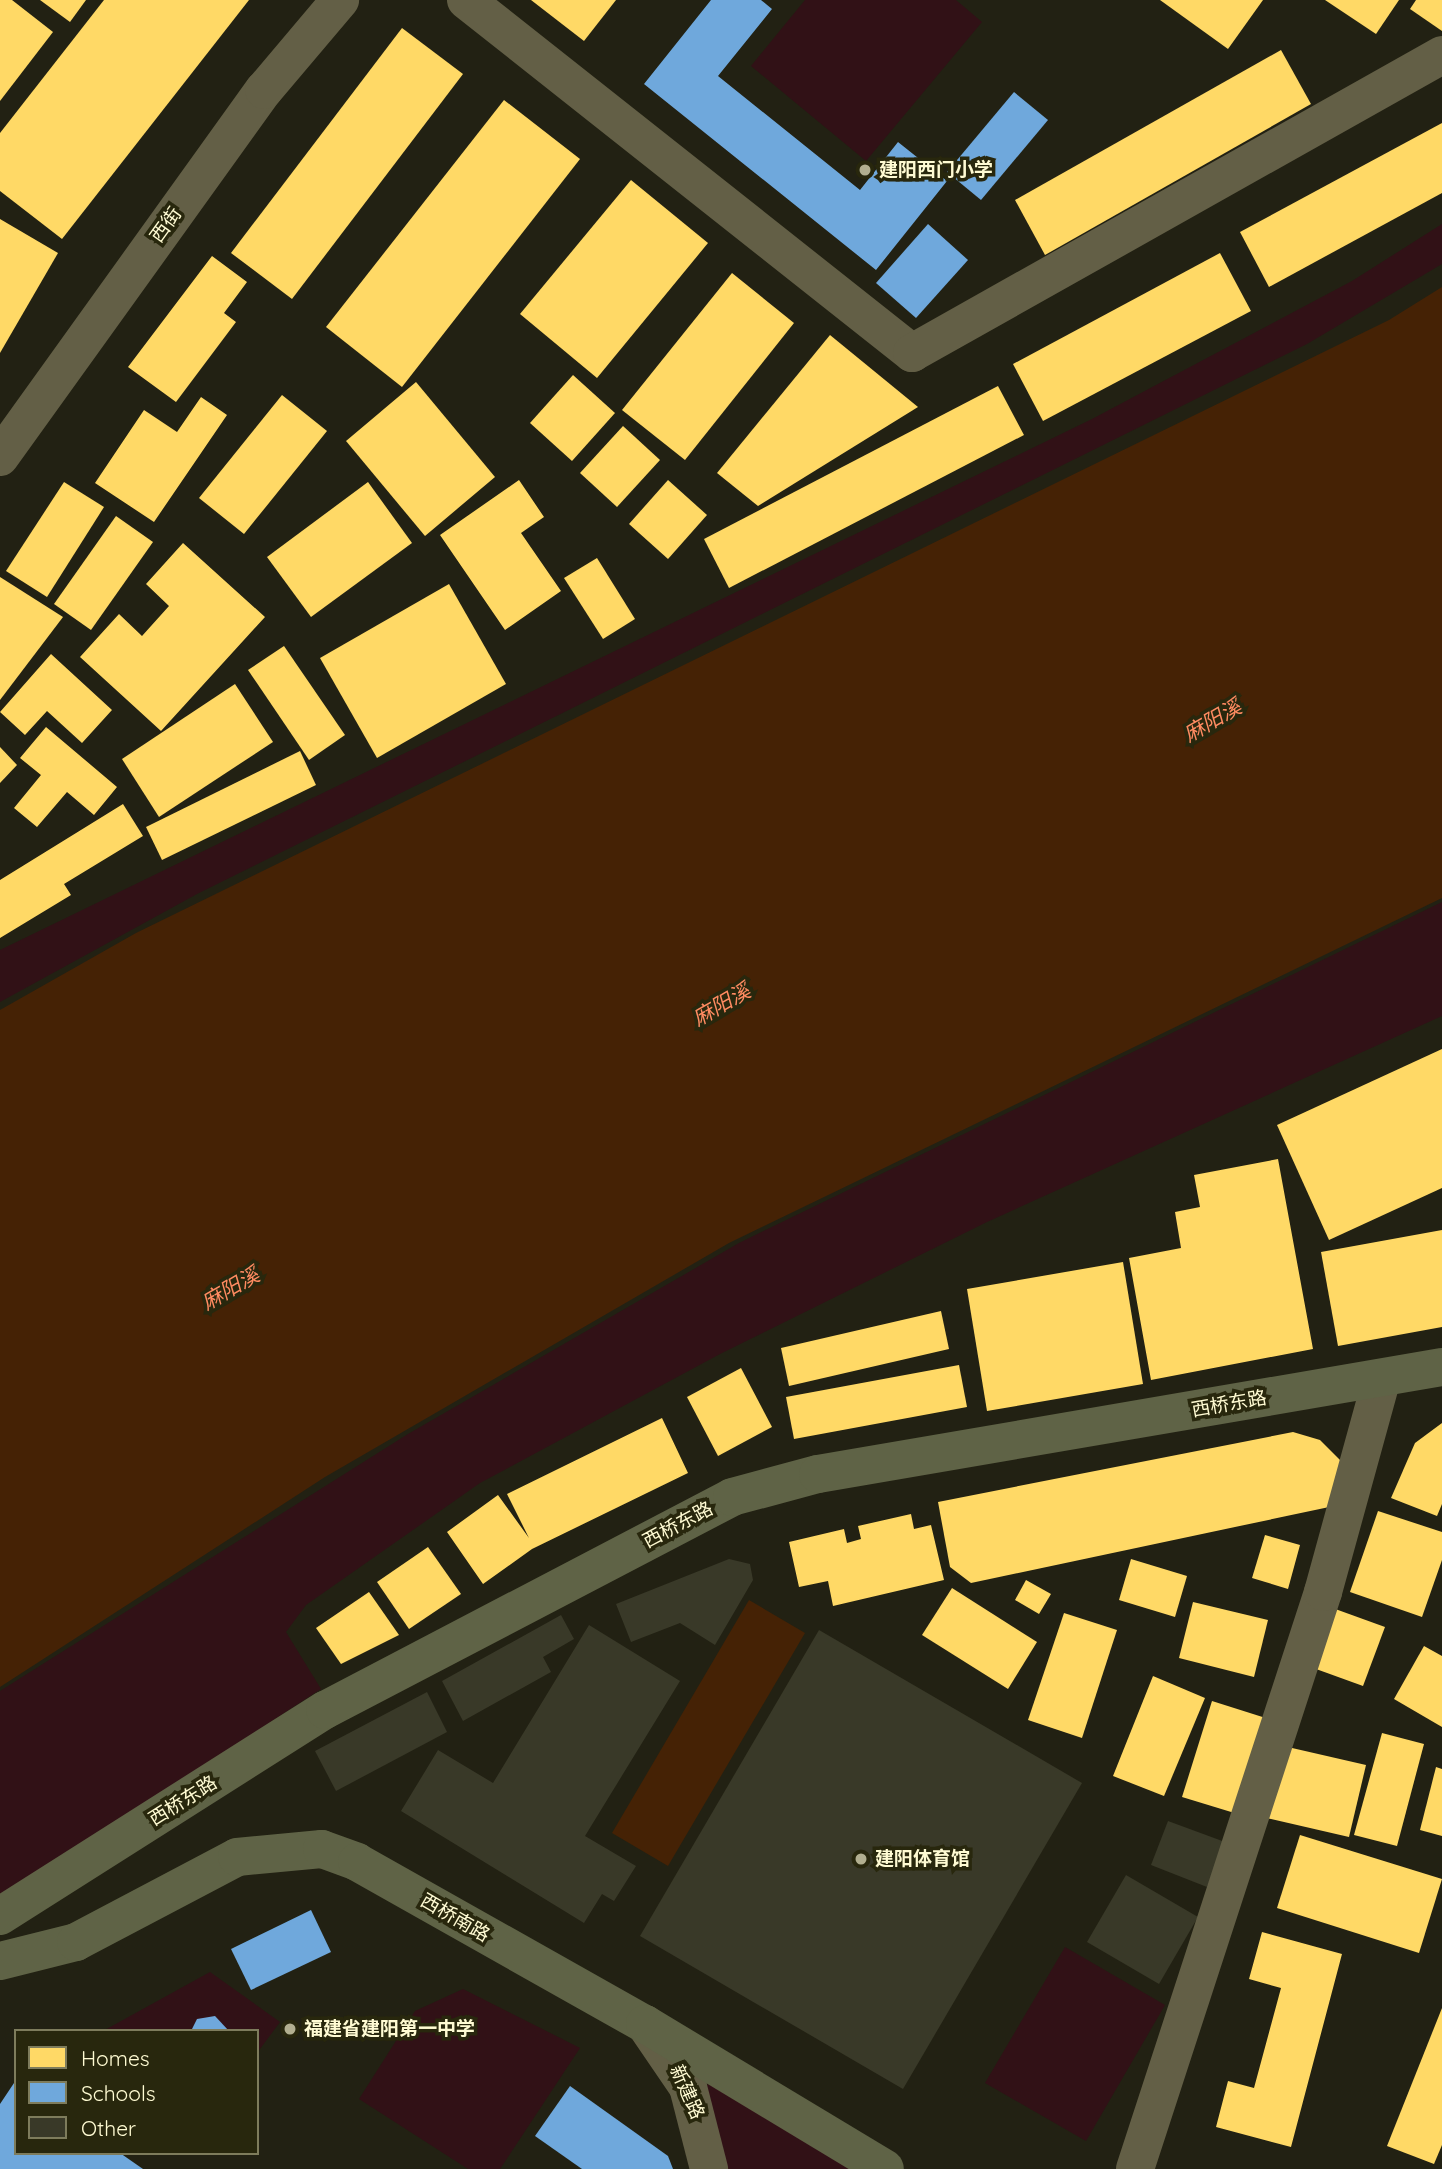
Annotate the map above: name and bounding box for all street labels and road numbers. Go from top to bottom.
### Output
street label: 西街 [146,203,186,247]
street label: 西桥东路 [1190,1386,1268,1422]
street label: 西桥东路 [639,1497,717,1553]
street label: 西桥东路 [145,1771,221,1831]
street label: 西桥南路 [416,1889,494,1947]
street label: 新建路 [665,2061,709,2123]

